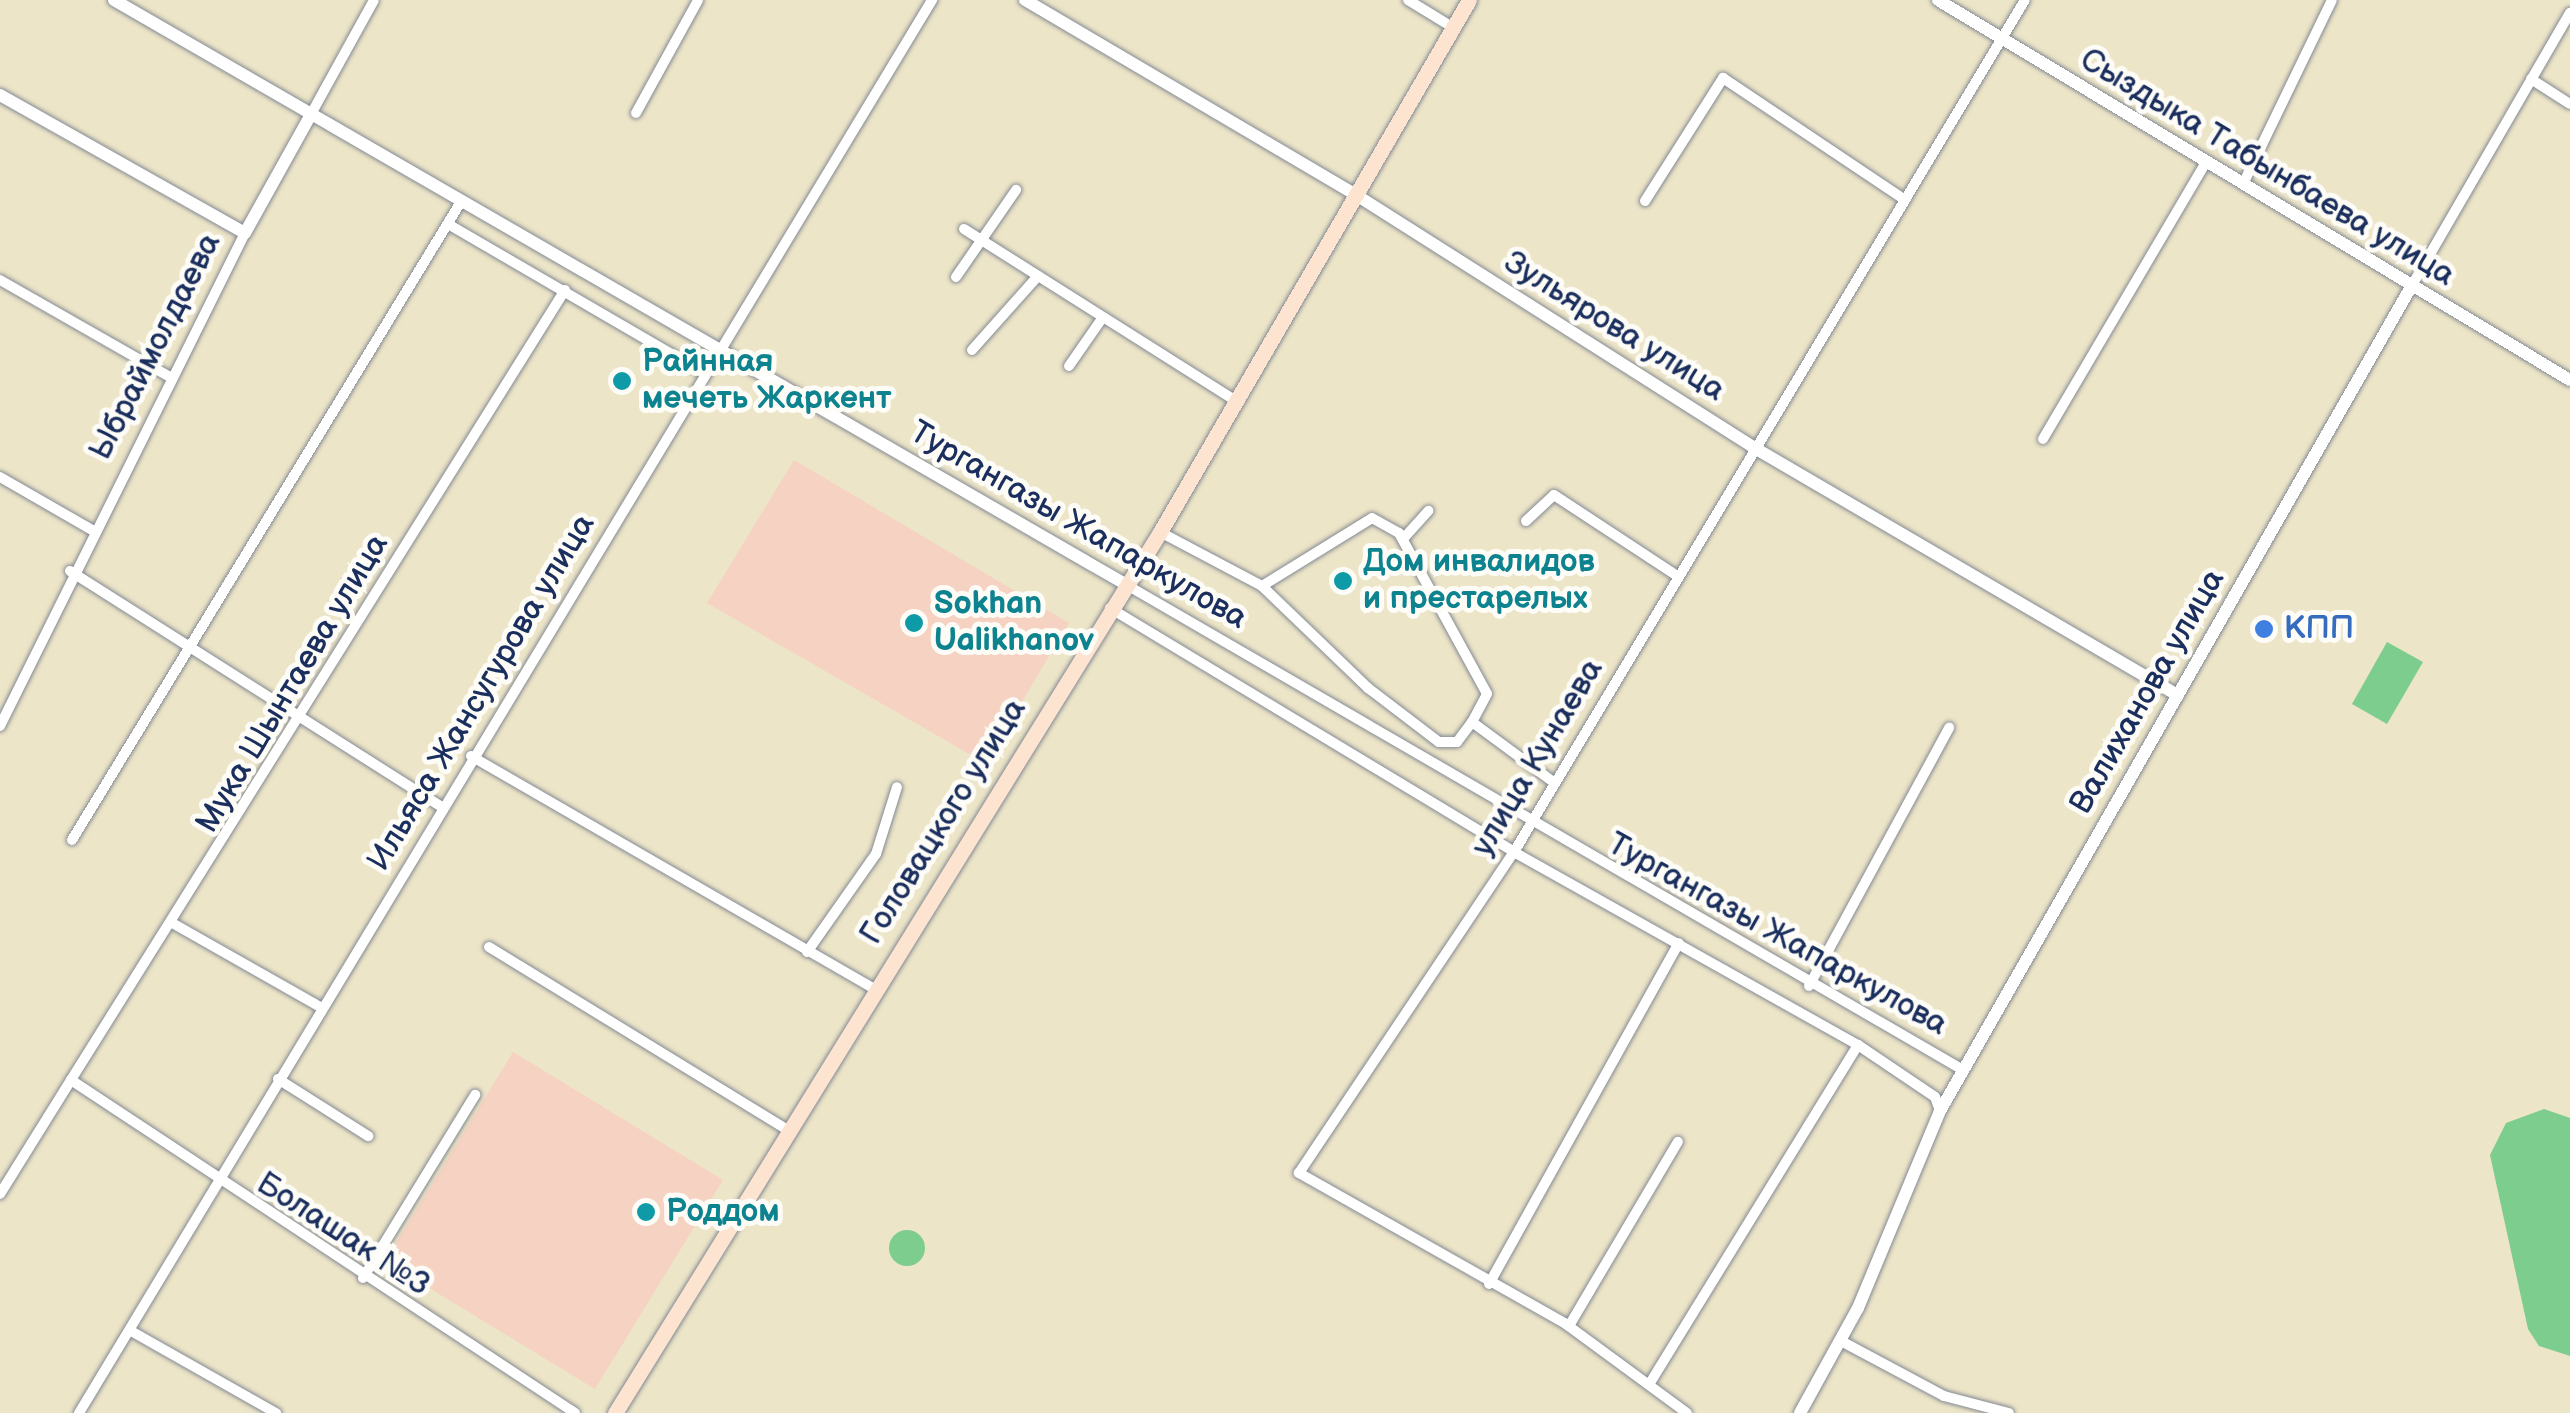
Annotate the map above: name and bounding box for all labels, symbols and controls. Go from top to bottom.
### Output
street label: Сыздыка Табынбаева улица [2073,41,2461,295]
street label: Ыбраймолдаева [82,227,230,467]
street label: Зульярова улица [1497,244,1731,410]
place label: Райнная мечеть Жаркент [642,344,891,419]
marker: Райнная мечеть Жаркент [611,370,633,392]
street label: Тургангазы Жапаркулова [903,414,1253,638]
street label: Ильяса Жансугурова улица [360,508,604,878]
street label: Мука Шынтаева улица [189,528,397,840]
place label: Дом инвалидов и престарелых [1363,544,1595,619]
street label: Валиханова улица [2062,563,2234,821]
marker: Дом инвалидов и престарелых [1332,570,1354,592]
place label: Sokhan Ualikhanov [934,586,1094,661]
place label: КПП [2284,610,2354,648]
marker: Sokhan Ualikhanov [903,612,925,634]
marker: КПП [2253,618,2275,640]
street label: улица Кунаева [1464,653,1612,863]
street label: Головацкого улица [853,692,1035,952]
street label: Тургангазы Жапаркулова [1600,825,1954,1045]
street label: Болашак №3 [249,1165,437,1305]
place label: Роддом [666,1193,780,1231]
marker: Роддом [635,1201,657,1223]

